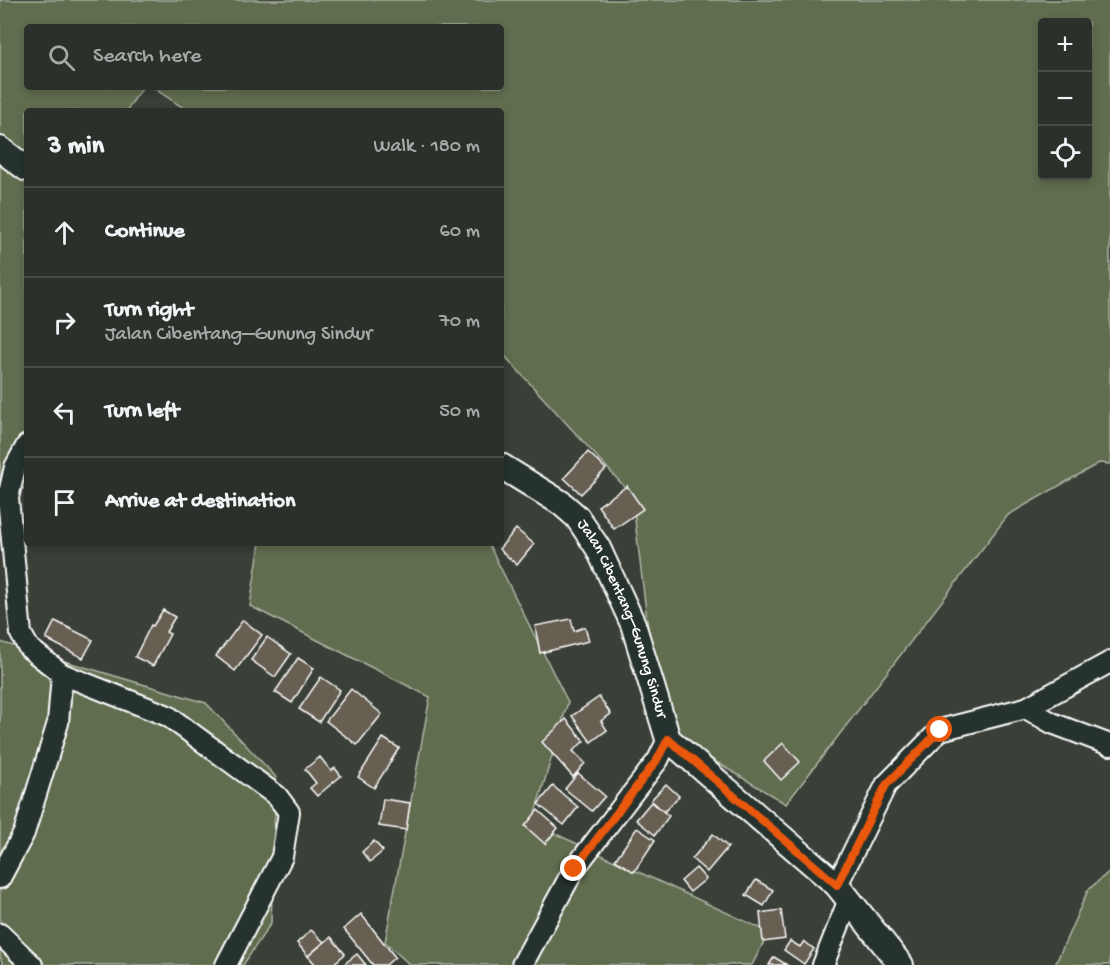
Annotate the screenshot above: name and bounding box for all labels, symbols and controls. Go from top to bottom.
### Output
map controls [1038,18,1092,180]
button: + [1038,18,1092,72]
search box [24,24,504,90]
icon: search [45,41,78,74]
text: Search here [93,44,201,70]
button: − [1038,72,1092,126]
button: locate [1038,126,1092,180]
text: 3 min [48,132,104,163]
text: Walk · 180 m [373,136,480,159]
icon: ahead [48,216,81,249]
text: Continue [105,219,185,245]
text: 60 m [440,221,480,244]
text: Turn right [105,298,193,324]
icon: right [48,306,81,339]
text: 70 m [439,311,480,334]
text: Jalan Cibentang–Gunung Sindur [105,324,372,347]
icon: left [48,396,81,429]
text: Turn left [105,399,179,425]
text: 50 m [439,401,480,424]
icon: arrive [48,486,81,519]
text: Arrive at destination [105,489,295,515]
street label: Jalan Cibentang–Gunung Sindur [572,516,671,722]
route start [926,716,952,742]
route end [560,855,586,881]

